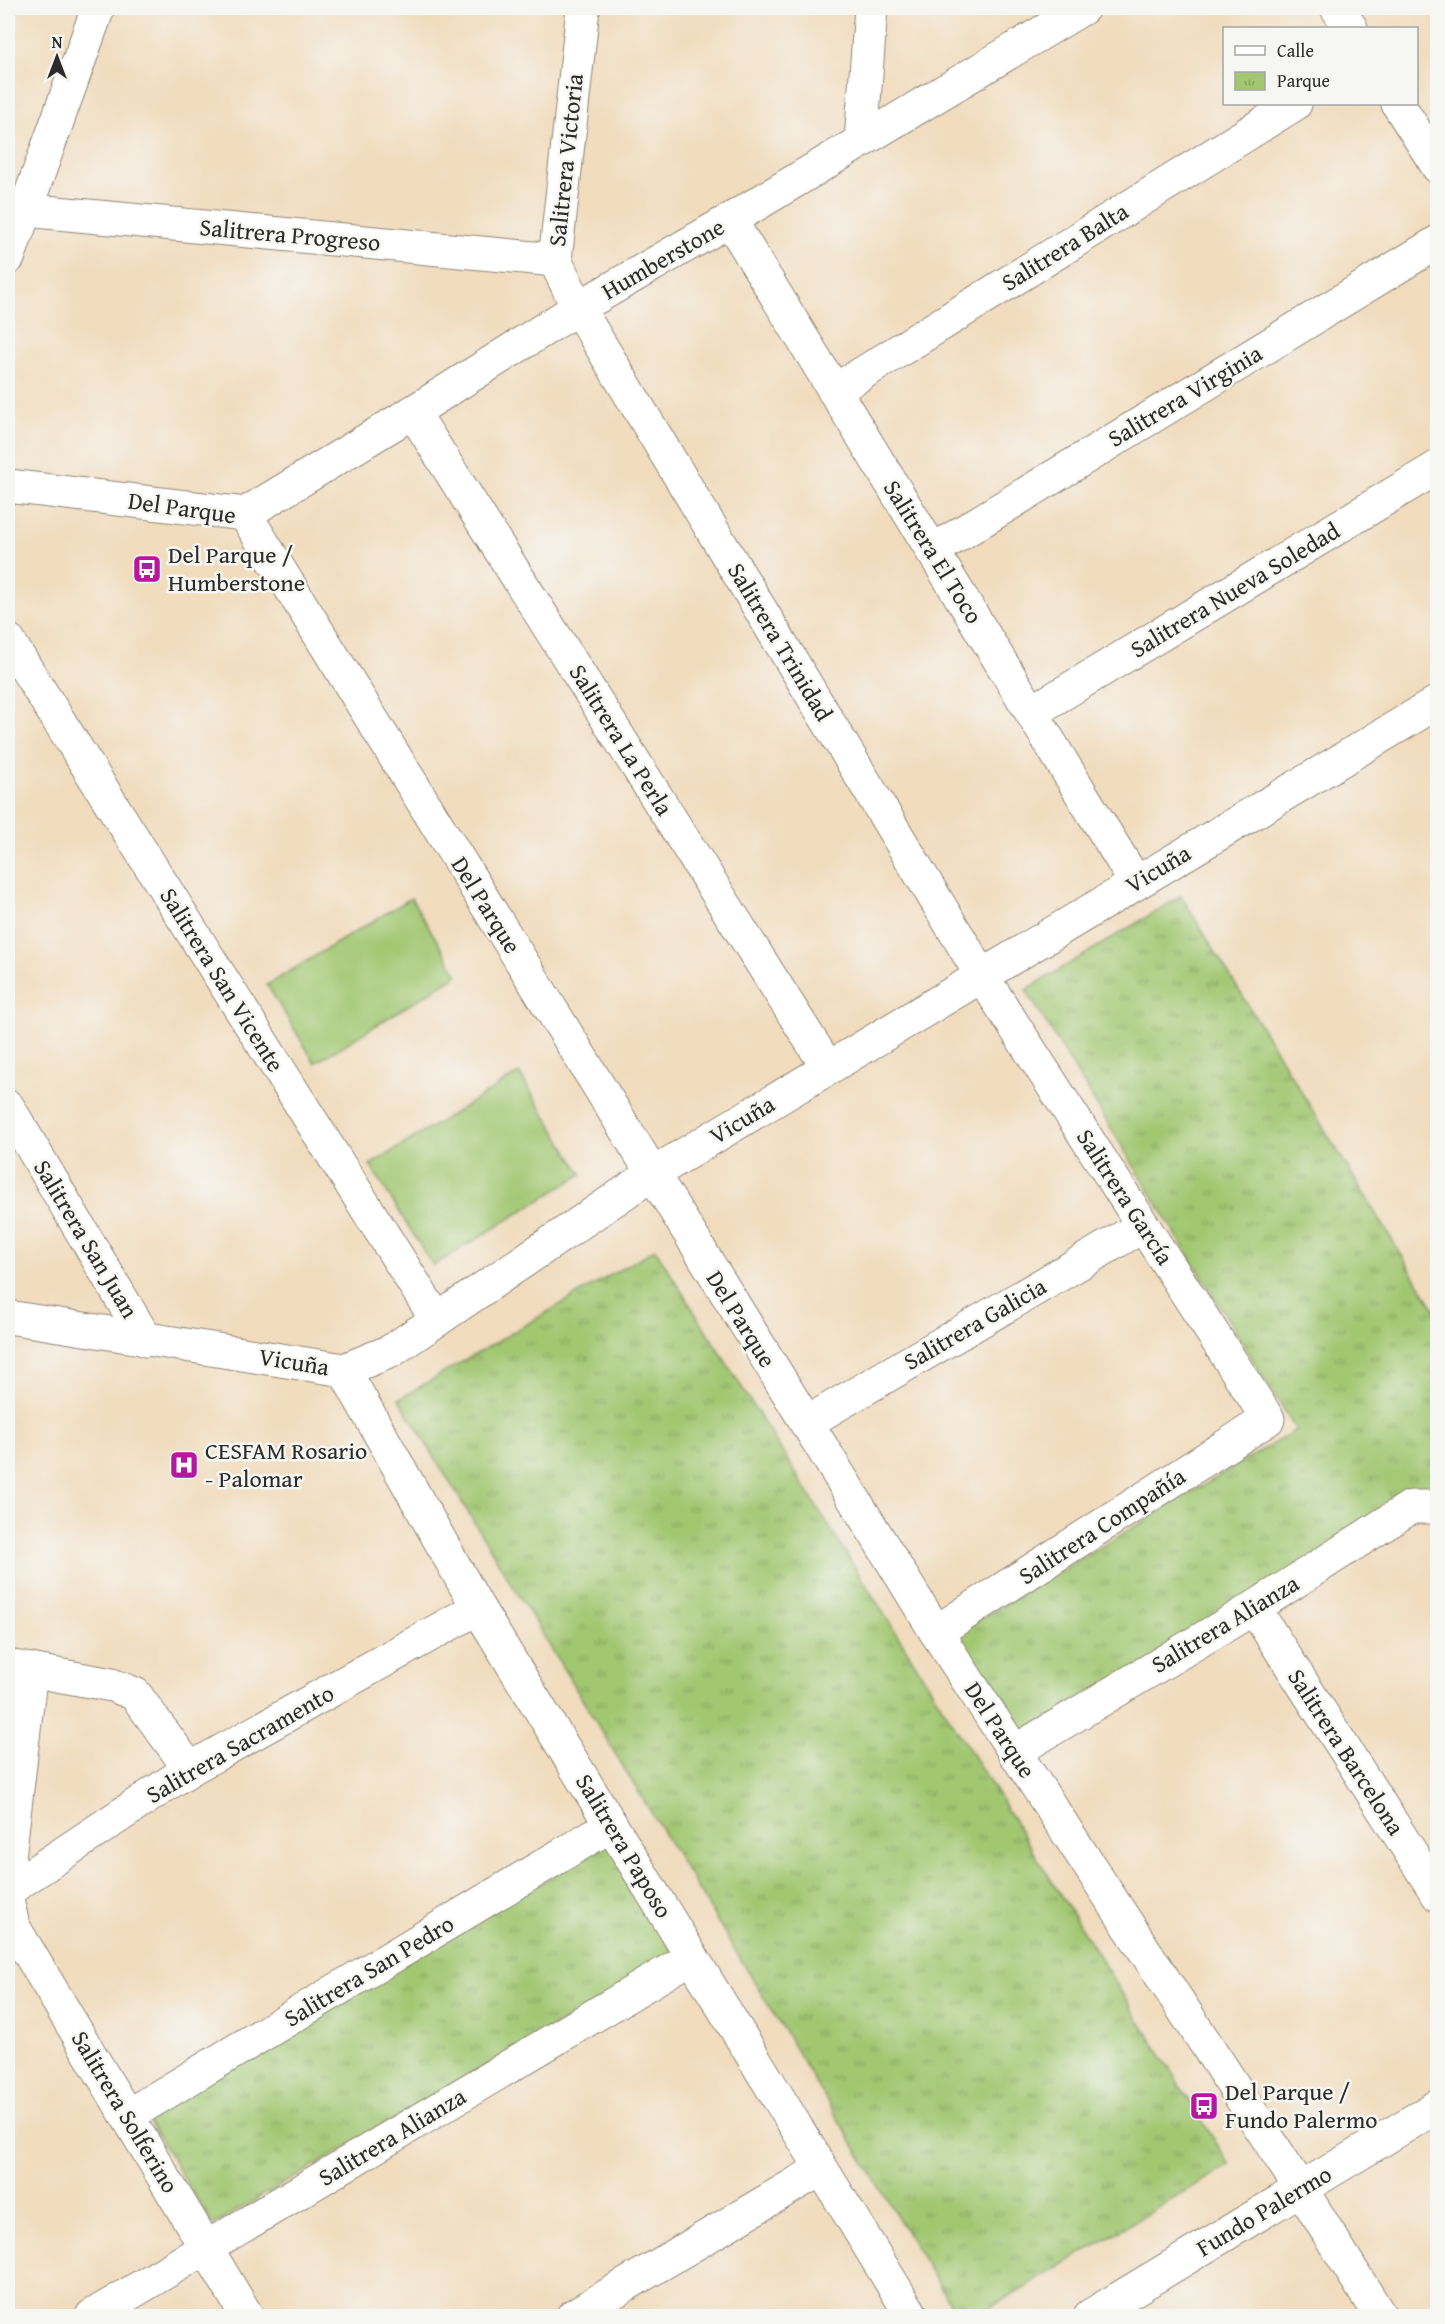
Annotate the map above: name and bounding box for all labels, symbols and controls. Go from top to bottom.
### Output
north arrow [27,27,87,87]
legend [1223,27,1418,105]
text: N [52,30,63,54]
text: Calle [1277,37,1314,64]
text: Parque [1277,67,1330,94]
street label: Salitrera Victoria [539,71,592,248]
street label: Salitrera Balta [995,193,1135,299]
street label: Salitrera Progreso [198,209,382,260]
street label: Humberstone [595,209,731,308]
street label: Salitrera Virginia [1101,335,1269,456]
street label: Salitrera El Toco [875,473,992,631]
street label: Del Parque [126,483,238,532]
street label: Salitrera Nueva Soledad [1123,513,1346,666]
place label: Del Parque / Humberstone [168,537,305,600]
bus stop icon: Del Parque / Humberstone [131,553,163,585]
street label: Salitrera Trinidad [719,556,842,728]
street label: Salitrera La Perla [561,657,682,823]
street label: Vicuña [1118,835,1198,902]
street label: Del Parque [443,849,530,960]
street label: Salitrera San Vicente [152,881,293,1079]
street label: Vicuña [702,1086,782,1153]
street label: Salitrera García [1068,1122,1183,1272]
street label: Salitrera San Juan [25,1153,148,1325]
street label: Del Parque [698,1263,785,1374]
street label: Salitrera Galicia [897,1268,1053,1379]
street label: Vicuña [256,1339,332,1384]
place label: CESFAM Rosario - Palomar [205,1433,367,1496]
hospital icon: CESFAM Rosario - Palomar [168,1449,200,1481]
street label: Salitrera Compañía [1011,1458,1193,1593]
street label: Salitrera Alianza [1144,1565,1306,1682]
street label: Salitrera Barcelona [1279,1662,1414,1842]
street label: Salitrera Sacramento [139,1675,340,1812]
street label: Del Parque [956,1675,1045,1785]
street label: Salitrera Paposo [567,1767,681,1925]
street label: Salitrera San Pedro [277,1906,460,2035]
street label: Salitrera Solferino [63,2024,188,2200]
place label: Del Parque / Fundo Palermo [1225,2074,1378,2137]
street label: Salitrera Alianza [311,2078,473,2195]
bus stop icon: Del Parque / Fundo Palermo [1188,2090,1220,2122]
street label: Fundo Palermo [1189,2156,1338,2265]

